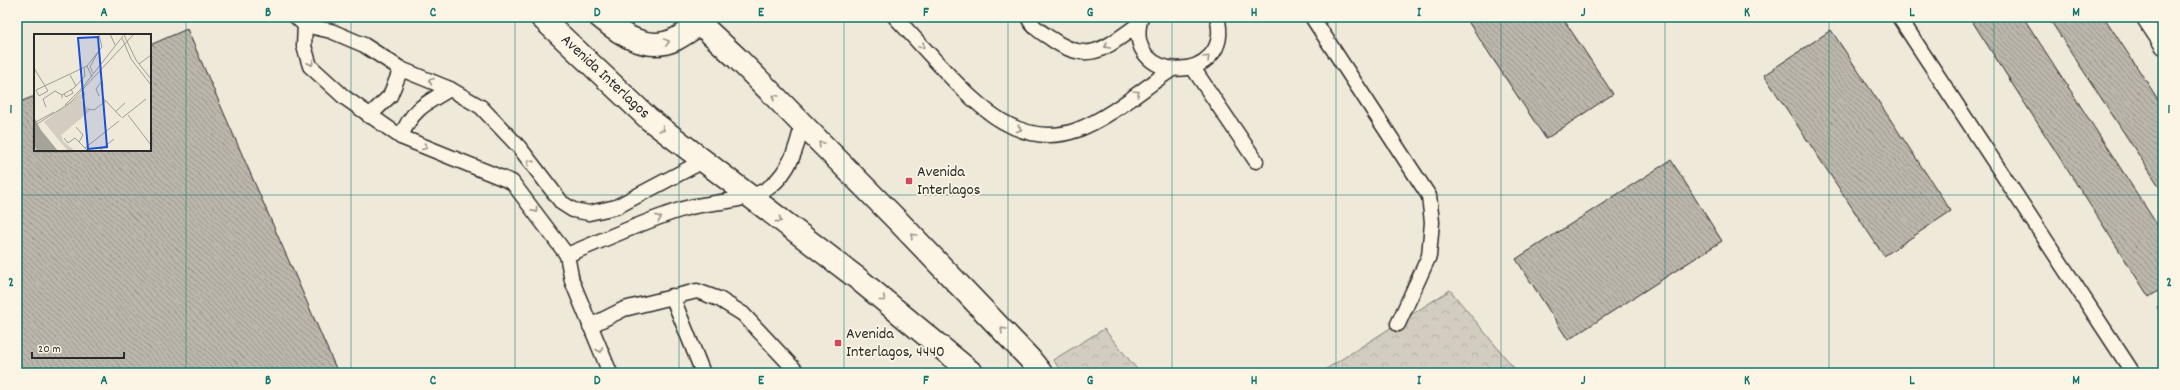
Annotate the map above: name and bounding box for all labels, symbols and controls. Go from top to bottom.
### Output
text: A [100,4,108,23]
text: B [265,4,271,23]
text: C [430,4,437,23]
text: D [594,4,601,23]
text: E [758,4,765,23]
text: F [923,4,929,23]
text: G [1087,4,1094,23]
text: H [1251,4,1258,23]
text: I [1417,4,1422,23]
text: J [1581,4,1586,23]
text: K [1744,4,1750,23]
text: L [1909,4,1915,23]
text: M [2072,4,2080,23]
street label: Avenida Interlagos [555,29,655,125]
inset map [34,34,151,151]
one-way arrow [664,38,671,47]
one-way arrow [917,41,924,49]
one-way arrow [1103,41,1111,48]
one-way arrow [1202,55,1210,63]
one-way arrow [306,59,314,66]
one-way arrow [427,78,435,86]
one-way arrow [1133,91,1140,98]
one-way arrow [772,94,779,102]
text: 1 [10,101,13,120]
text: 1 [2168,101,2171,120]
one-way arrow [658,124,665,131]
one-way arrow [1016,124,1023,133]
one-way arrow [819,141,826,149]
one-way arrow [421,143,428,151]
one-way arrow [527,159,534,166]
place label: Avenida Interlagos [917,161,981,202]
marker: Avenida Interlagos [904,176,914,186]
one-way arrow [530,206,538,213]
one-way arrow [655,214,662,222]
one-way arrow [775,215,782,222]
one-way arrow [911,234,918,241]
text: 2 [8,274,14,293]
text: 2 [2166,274,2172,293]
one-way arrow [878,294,885,301]
place label: Avenida Interlagos, 4440 [846,323,945,364]
one-way arrow [1001,328,1008,335]
scale bar [32,334,124,360]
marker: Avenida Interlagos, 4440 [833,338,843,348]
text: 20 m [38,341,61,358]
one-way arrow [595,346,603,353]
text: A [100,372,108,390]
text: B [265,372,271,390]
text: C [430,372,437,390]
text: D [594,372,601,390]
text: E [758,372,765,390]
text: F [923,372,929,390]
text: G [1087,372,1094,390]
text: H [1251,372,1258,390]
text: I [1417,372,1422,390]
text: J [1581,372,1586,390]
text: K [1744,372,1750,390]
text: L [1909,372,1915,390]
text: M [2072,372,2080,390]

